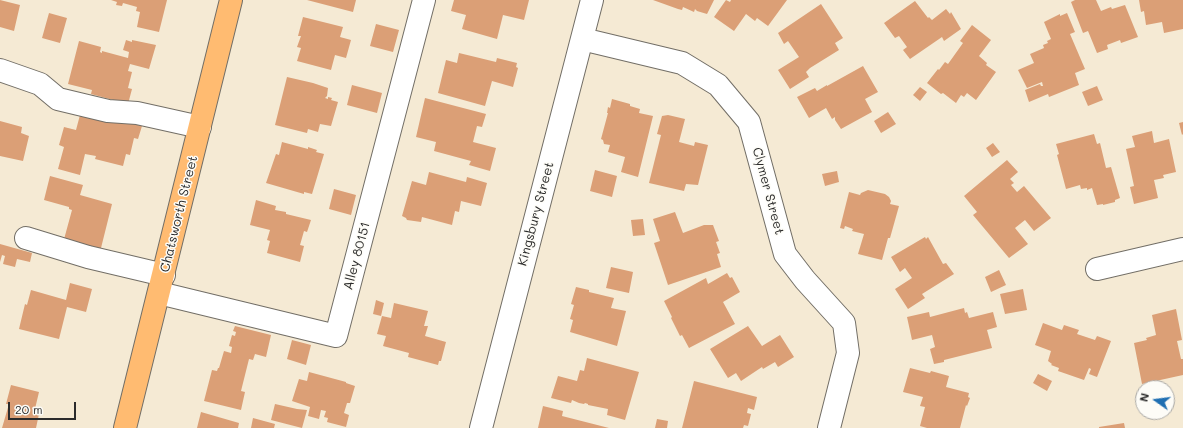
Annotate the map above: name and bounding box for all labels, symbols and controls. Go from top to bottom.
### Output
street label: Clymer Street [749,146,787,236]
street label: Chatsworth Street [157,154,201,274]
street label: Kingsbury Street [515,160,557,268]
street label: Alley 80151 [340,220,374,292]
north arrow [1135,380,1175,420]
text: N [1136,391,1152,403]
scale bar [10,394,78,420]
text: 20 m [15,401,43,417]

